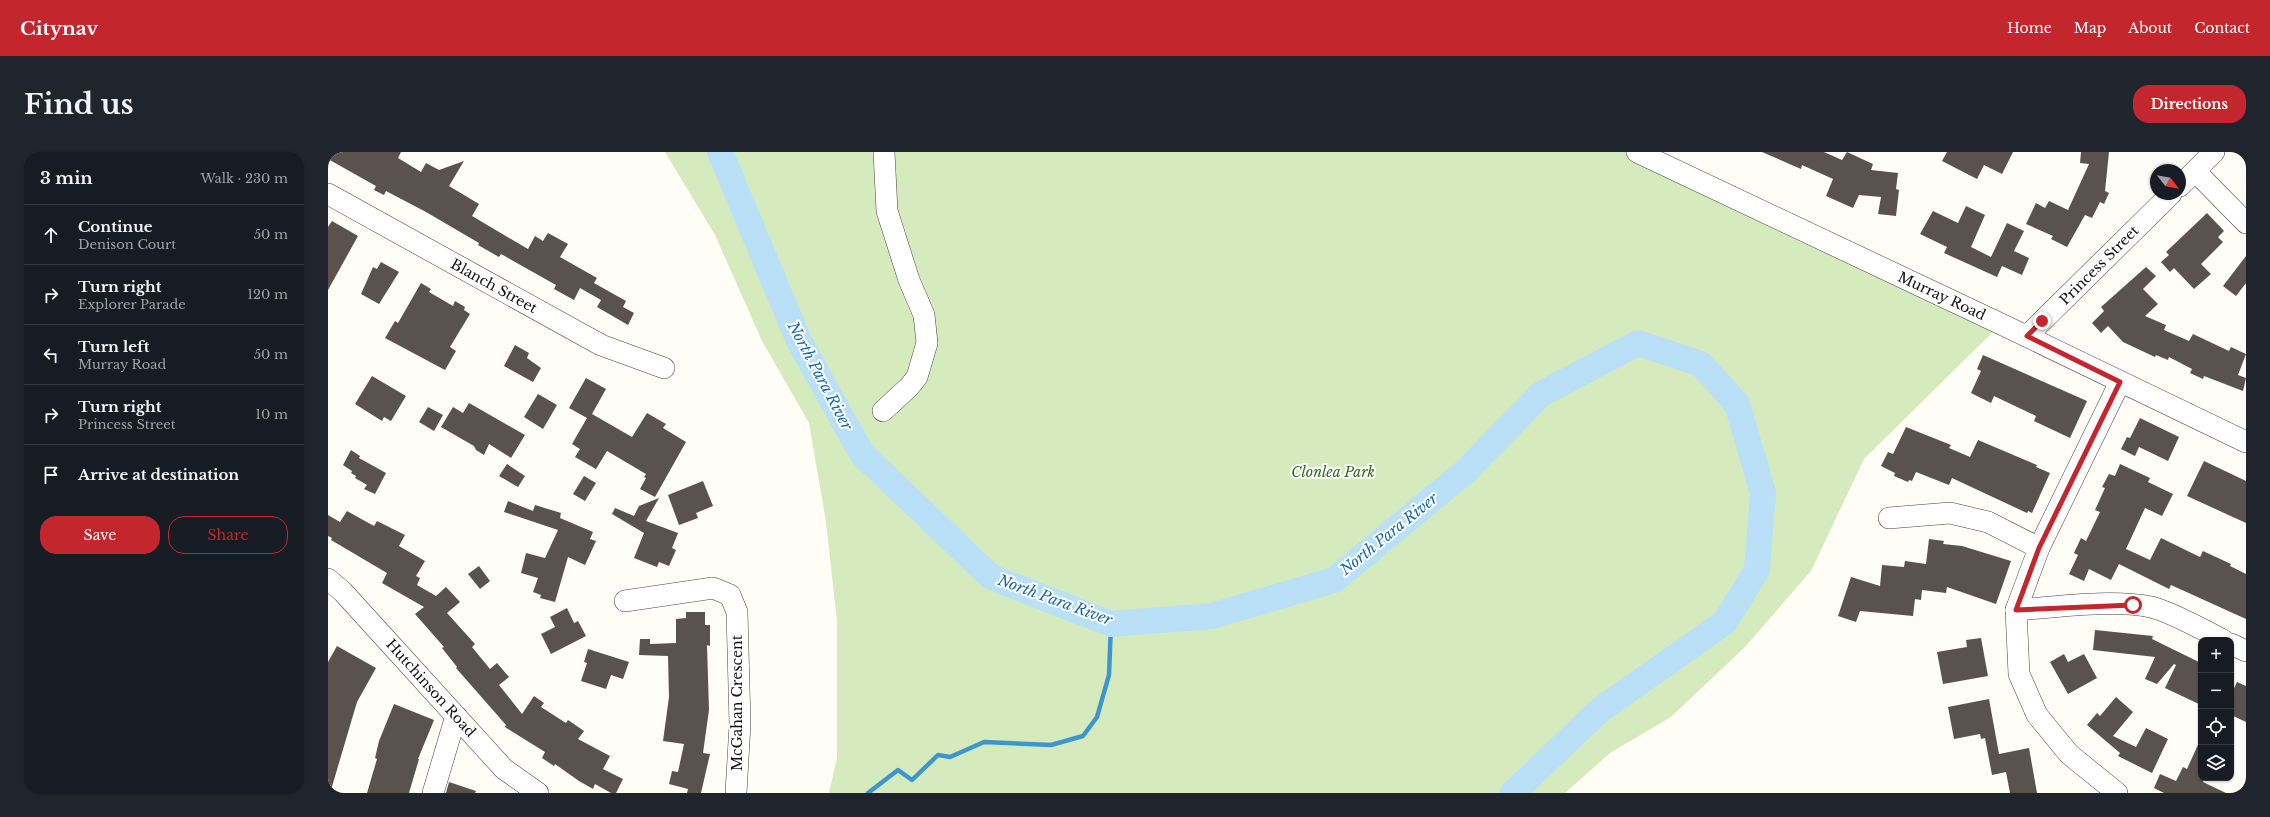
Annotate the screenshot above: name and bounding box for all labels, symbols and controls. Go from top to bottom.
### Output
text: Citynav [20,17,98,40]
text: Home [2007,19,2052,37]
text: Map [2074,19,2106,37]
text: About [2128,19,2172,37]
text: Contact [2194,19,2250,37]
button: Directions [2133,85,2246,123]
text: Find us [24,87,134,122]
north arrow [2150,164,2186,200]
text: 3 min [40,168,93,189]
text: Walk · 230 m [200,170,288,187]
text: Continue [78,217,153,236]
street label: Princess Street [2055,221,2143,309]
icon: ahead [40,224,62,246]
text: 50 m [254,226,288,243]
text: Denison Court [78,236,176,253]
street label: Blanch Street [448,255,541,317]
street label: Murray Road [1895,268,1989,324]
text: Turn right [78,277,161,296]
icon: right [40,284,62,306]
text: 120 m [247,286,288,303]
text: Explorer Parade [78,296,186,313]
route end [2033,312,2051,330]
water label: North Para River [783,317,858,434]
text: Turn left [78,337,149,356]
icon: left [40,344,62,366]
text: 50 m [254,346,288,363]
text: Murray Road [78,356,166,373]
text: Turn right [78,397,161,416]
icon: right [40,404,62,426]
text: 10 m [255,406,288,423]
text: Princess Street [78,416,176,433]
park label: Clonlea Park [1291,463,1375,481]
icon: arrive [40,464,62,486]
text: Arrive at destination [78,465,239,484]
water label: North Para River [1335,488,1442,579]
button: Save [40,516,160,554]
button: Share [168,516,288,554]
water label: North Para River [994,570,1116,629]
route start [2124,596,2142,614]
street label: McGahan Crescent [728,634,746,771]
street label: Hutchinson Road [382,635,480,741]
map controls [2198,637,2234,781]
button: + [2198,637,2234,673]
button: − [2198,673,2234,709]
button: locate [2198,709,2234,745]
button: layers [2198,745,2234,781]

